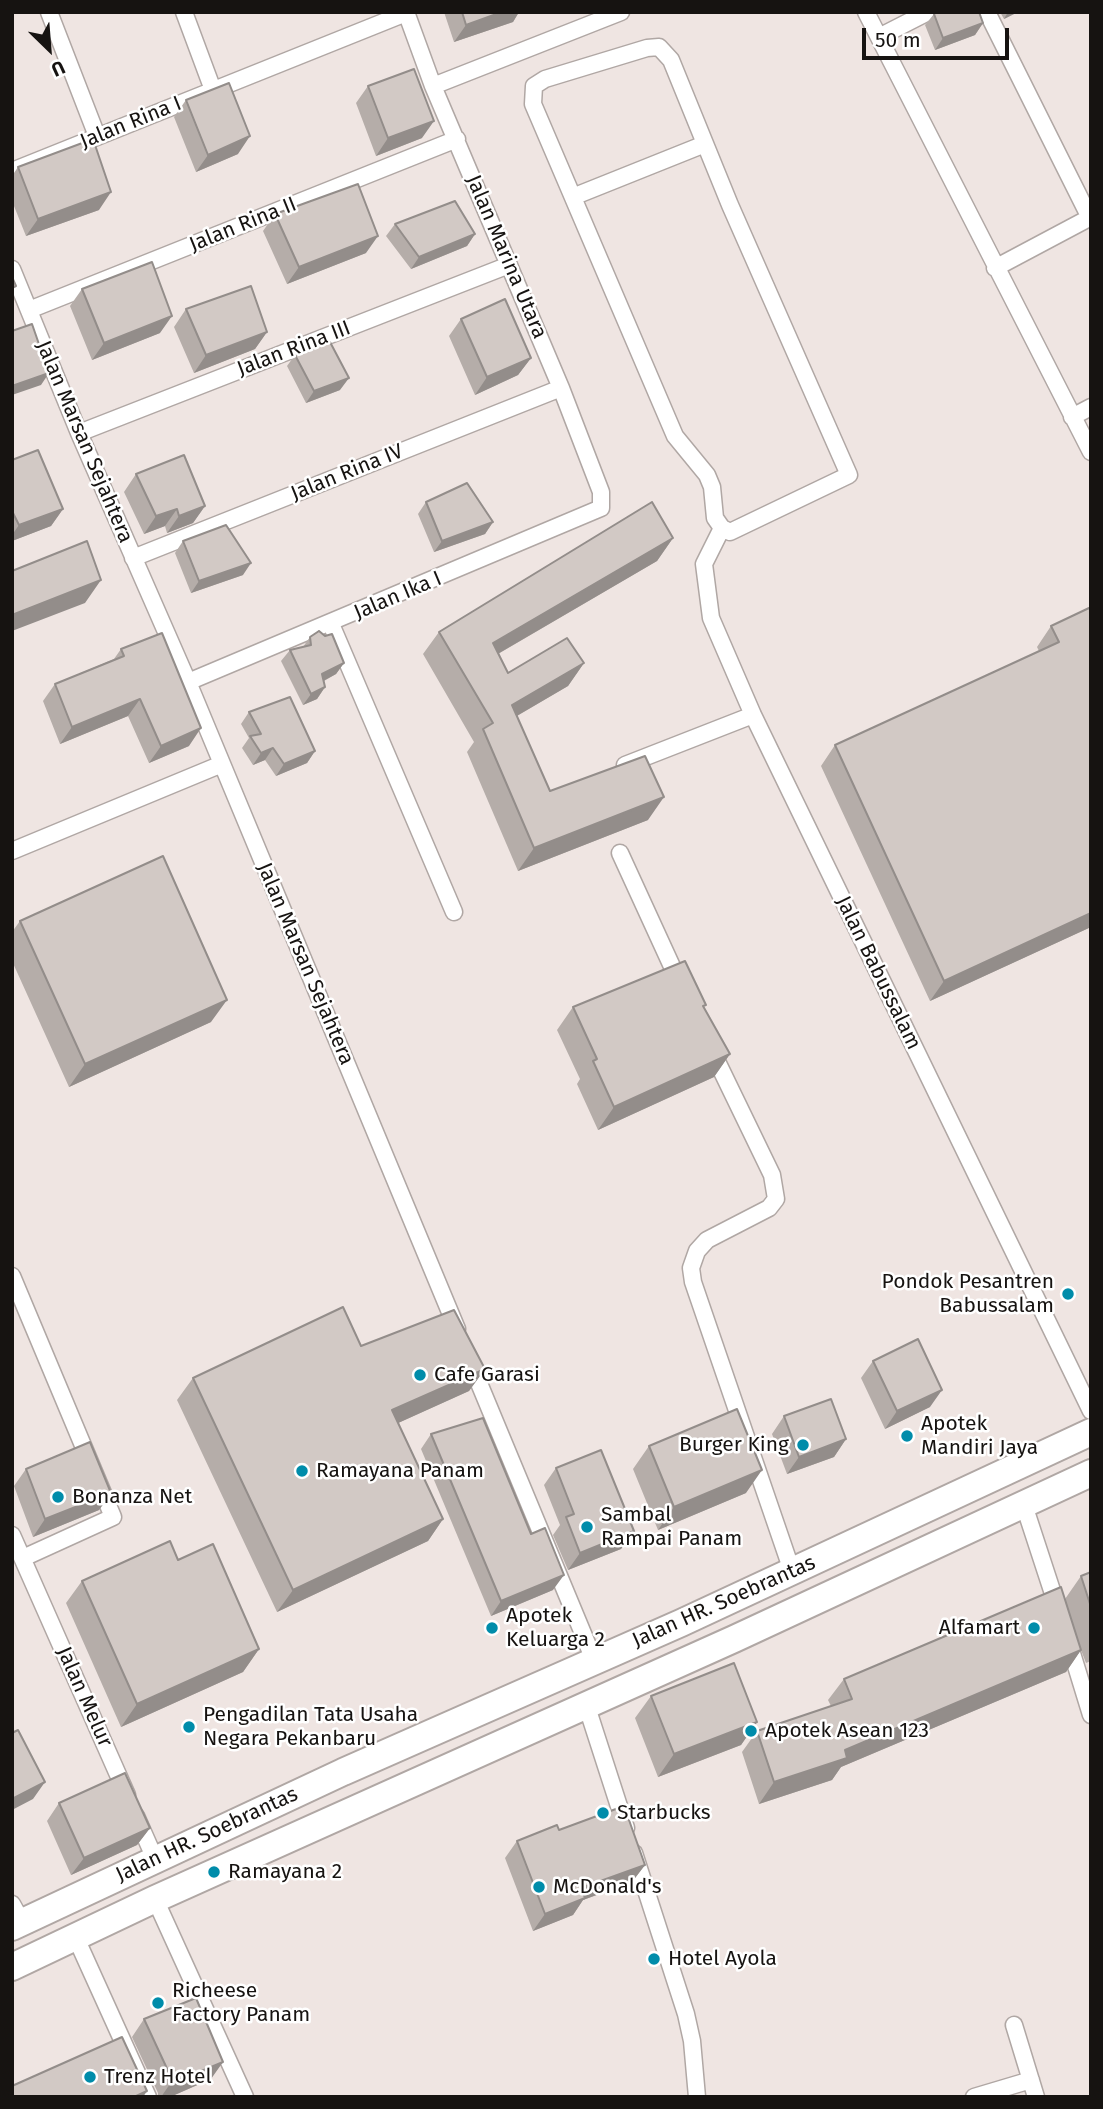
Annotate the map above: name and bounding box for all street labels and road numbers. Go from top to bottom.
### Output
street label: Jalan Rina I [77,91,185,155]
street label: Jalan Marina Utara [460,171,552,343]
street label: Jalan Rina II [186,192,300,258]
street label: Jalan Rina III [234,316,354,382]
street label: Jalan Marsan Sejahtera [30,337,138,547]
street label: Jalan Rina IV [287,439,407,507]
street label: Jalan Ika I [350,566,446,626]
street label: Jalan Marsan Sejahtera [251,859,359,1069]
street label: Jalan Babussalam [830,892,926,1054]
street label: Jalan HR. Soebrantas [629,1550,819,1654]
street label: Jalan Melur [51,1643,117,1751]
street label: Jalan HR. Soebrantas [112,1782,302,1888]

